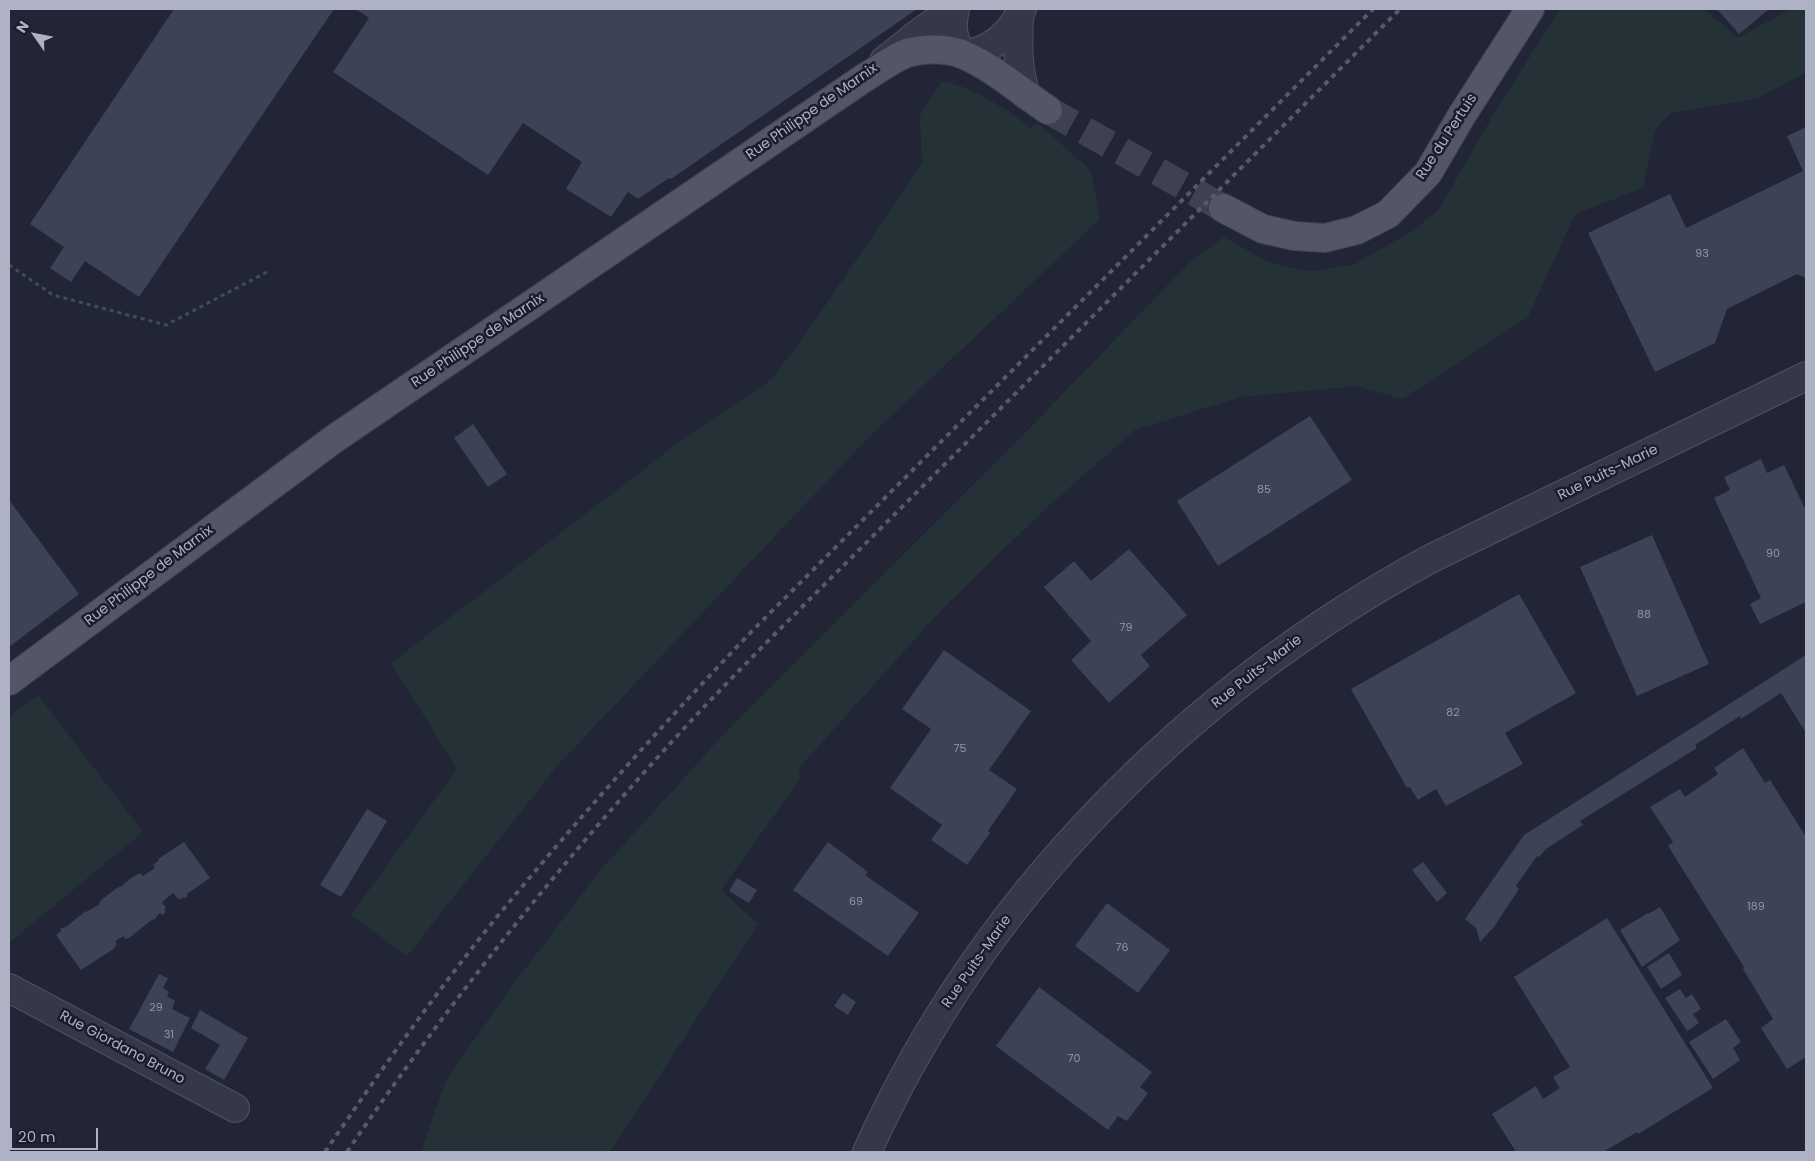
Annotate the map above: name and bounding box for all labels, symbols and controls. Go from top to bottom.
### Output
north arrow [10,10,60,60]
text: N [11,17,34,37]
street label: Rue Philippe de Marnix [743,60,881,164]
street label: Rue du Pertuis [1413,91,1481,183]
house number: 93 [1695,247,1709,261]
street label: Rue Philippe de Marnix [408,290,548,392]
street label: Rue Puits-Marie [1555,441,1661,505]
house number: 85 [1257,483,1271,497]
street label: Rue Philippe de Marnix [82,522,216,630]
house number: 90 [1766,547,1780,561]
house number: 88 [1637,608,1651,622]
house number: 79 [1120,621,1132,635]
street label: Rue Puits-Marie [1209,632,1305,712]
house number: 82 [1446,706,1460,720]
house number: 75 [954,742,966,756]
house number: 69 [849,895,863,909]
house number: 189 [1747,900,1765,914]
street label: Rue Puits-Marie [939,912,1015,1012]
house number: 76 [1116,941,1128,955]
house number: 29 [149,1001,163,1015]
street label: Rue Giordano Bruno [56,1008,188,1088]
house number: 31 [164,1028,174,1042]
house number: 70 [1068,1052,1080,1066]
scale bar [12,1118,100,1150]
text: 20 m [18,1126,56,1147]

